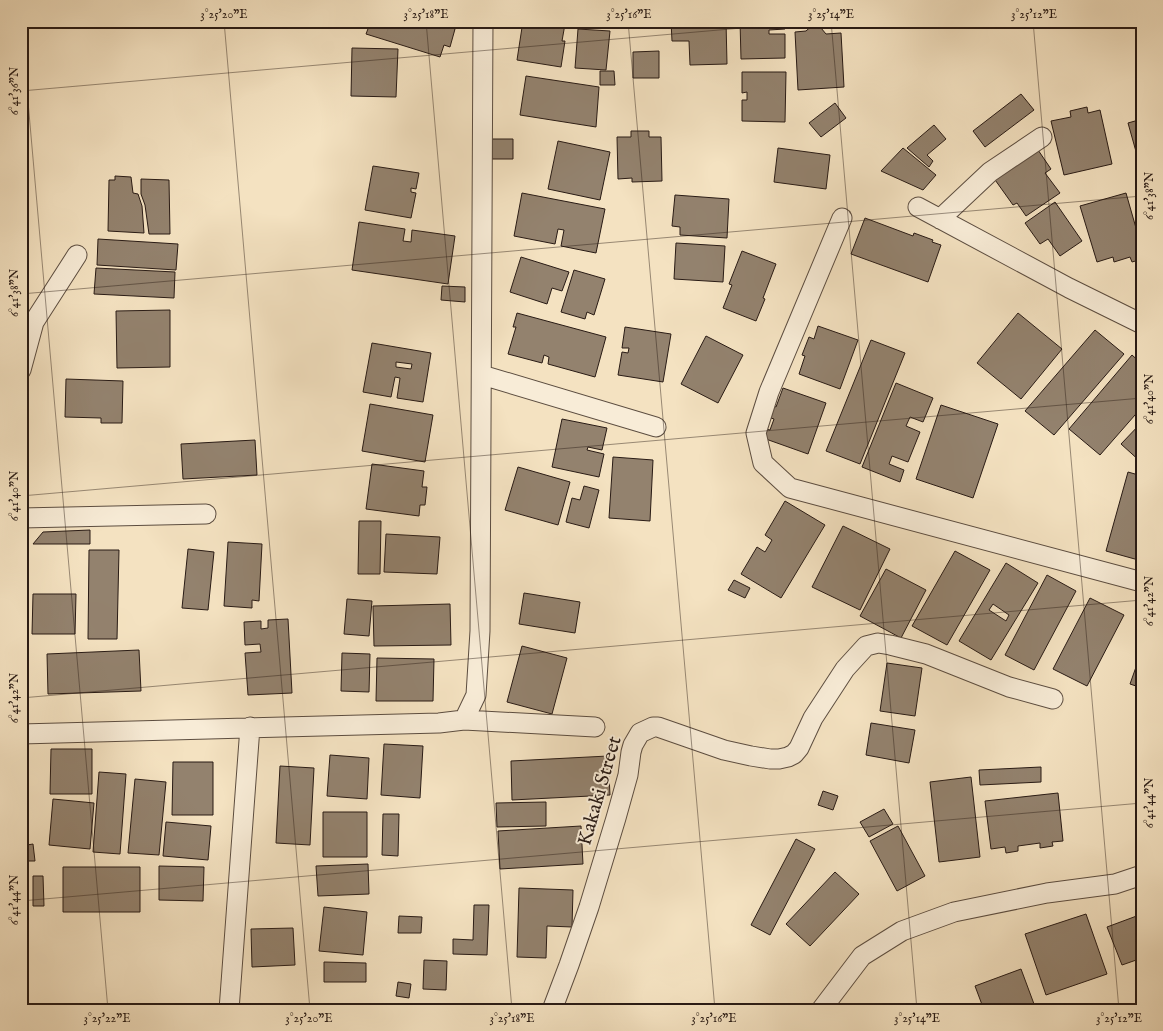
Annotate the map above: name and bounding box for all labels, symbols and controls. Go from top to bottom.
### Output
text: 3°25'20"E [200,7,248,22]
text: 3°25'18"E [404,7,449,22]
text: 3°25'16"E [606,7,652,22]
text: 3°25'14"E [808,7,854,22]
text: 3°25'12"E [1011,7,1057,22]
text: 6°41'36"N [7,66,22,115]
text: 6°41'38"N [1142,171,1157,220]
text: 6°41'38"N [7,268,22,317]
text: 6°41'40"N [1142,373,1157,424]
text: 6°41'40"N [7,470,22,521]
text: 6°41'42"N [1142,575,1157,626]
text: 6°41'42"N [7,672,22,723]
street label: Kakaki Street [572,733,628,849]
text: 6°41'44"N [1142,777,1157,828]
text: 6°41'44"N [7,874,22,925]
text: 3°25'22"E [83,1011,131,1026]
text: 3°25'20"E [285,1011,333,1026]
text: 3°25'18"E [490,1011,535,1026]
text: 3°25'16"E [691,1011,737,1026]
text: 3°25'14"E [894,1011,940,1026]
text: 3°25'12"E [1096,1011,1142,1026]

